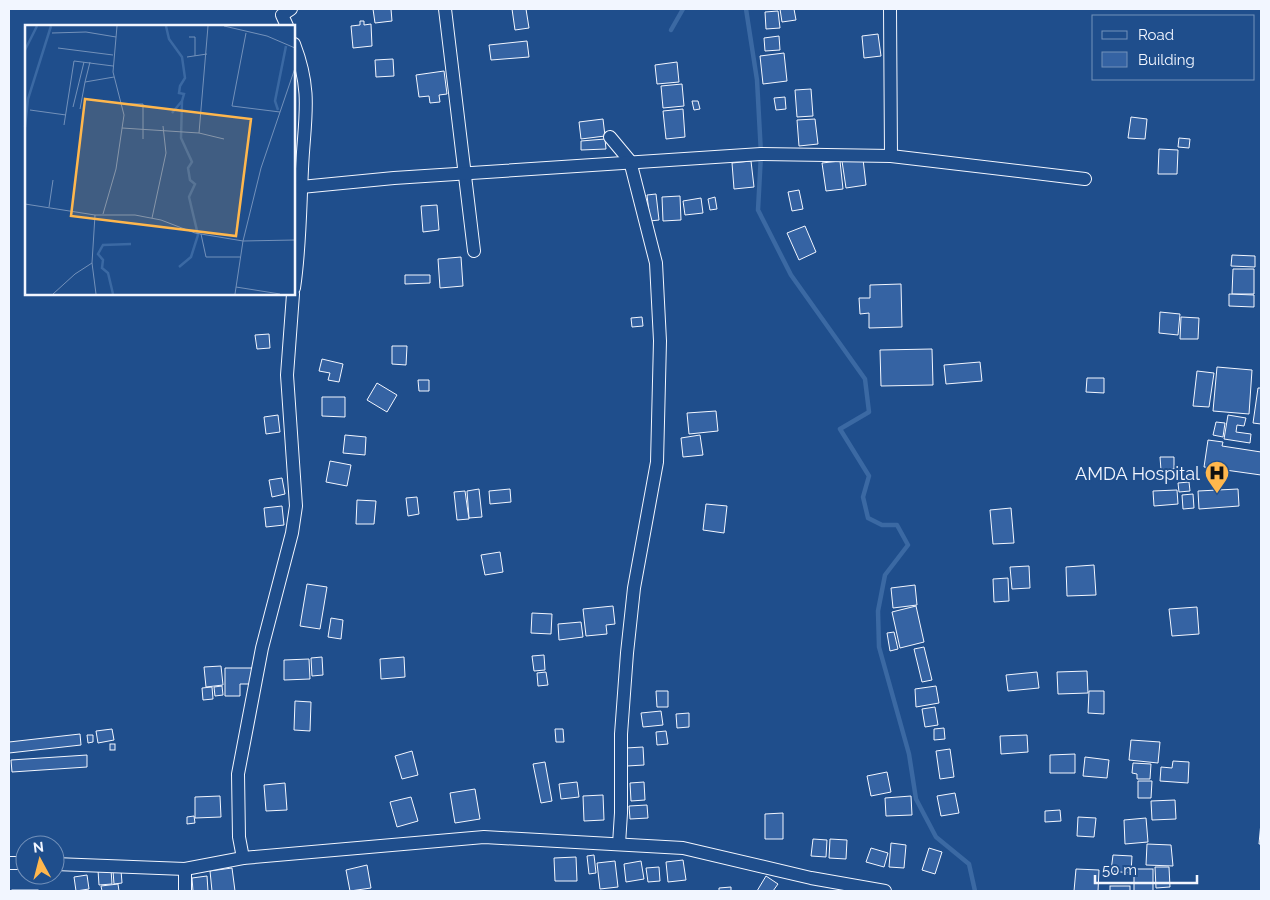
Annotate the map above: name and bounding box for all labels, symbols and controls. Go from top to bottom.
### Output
legend [1092,15,1255,80]
inset map [25,25,295,295]
text: Road [1138,26,1174,44]
text: Building [1138,51,1195,69]
hospital icon: AMDA Hospital [1204,460,1230,494]
place label: AMDA Hospital [1075,463,1200,484]
north arrow [15,835,65,885]
text: N [32,839,45,856]
scale bar [1095,852,1198,884]
text: 50 m [1102,861,1137,879]

